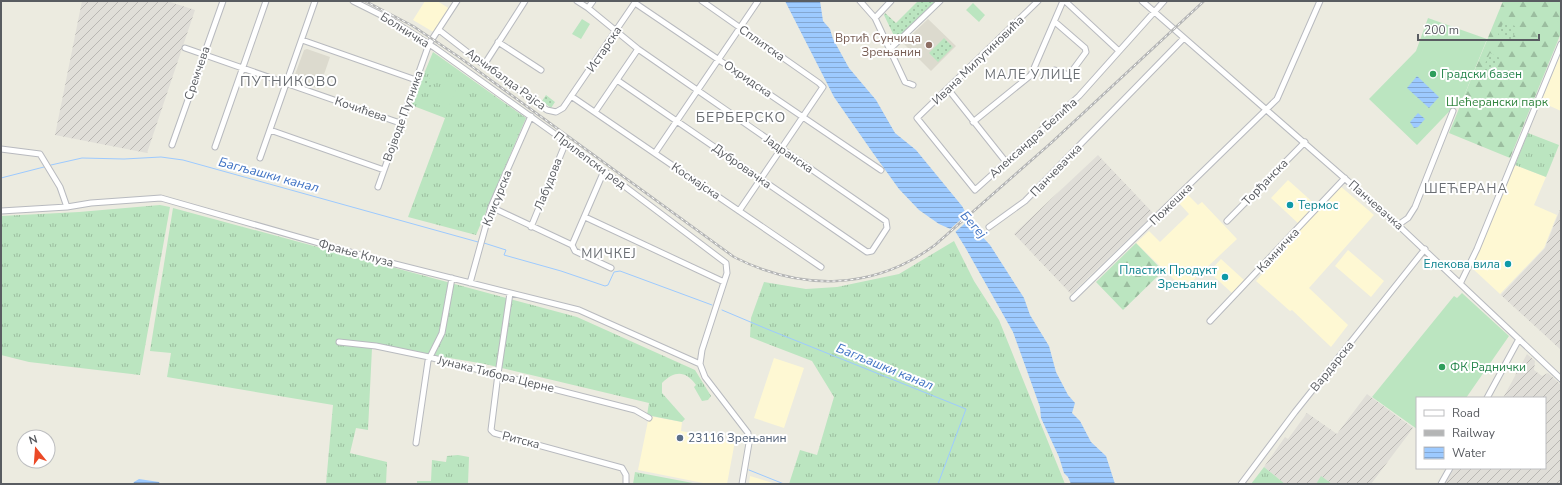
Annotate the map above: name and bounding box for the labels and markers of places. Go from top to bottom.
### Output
place label: Вртић Сунчица Зрењанин [835,30,921,60]
marker: Вртић Сунчица Зрењанин [924,40,934,50]
place label: Градски базен [1441,66,1522,82]
marker: Градски базен [1428,69,1438,79]
place label: Термос [1298,197,1339,213]
marker: Термос [1285,200,1295,210]
place label: Елекова вила [1423,256,1500,272]
marker: Елекова вила [1503,259,1513,269]
place label: Пластик Продукт Зрењанин [1119,262,1218,292]
marker: Пластик Продукт Зрењанин [1220,272,1230,282]
place label: ФК Раднички [1450,359,1526,375]
marker: ФК Раднички [1437,362,1447,372]
place label: 23116 Зрењанин [688,430,787,446]
marker: 23116 Зрењанин [675,433,685,443]

